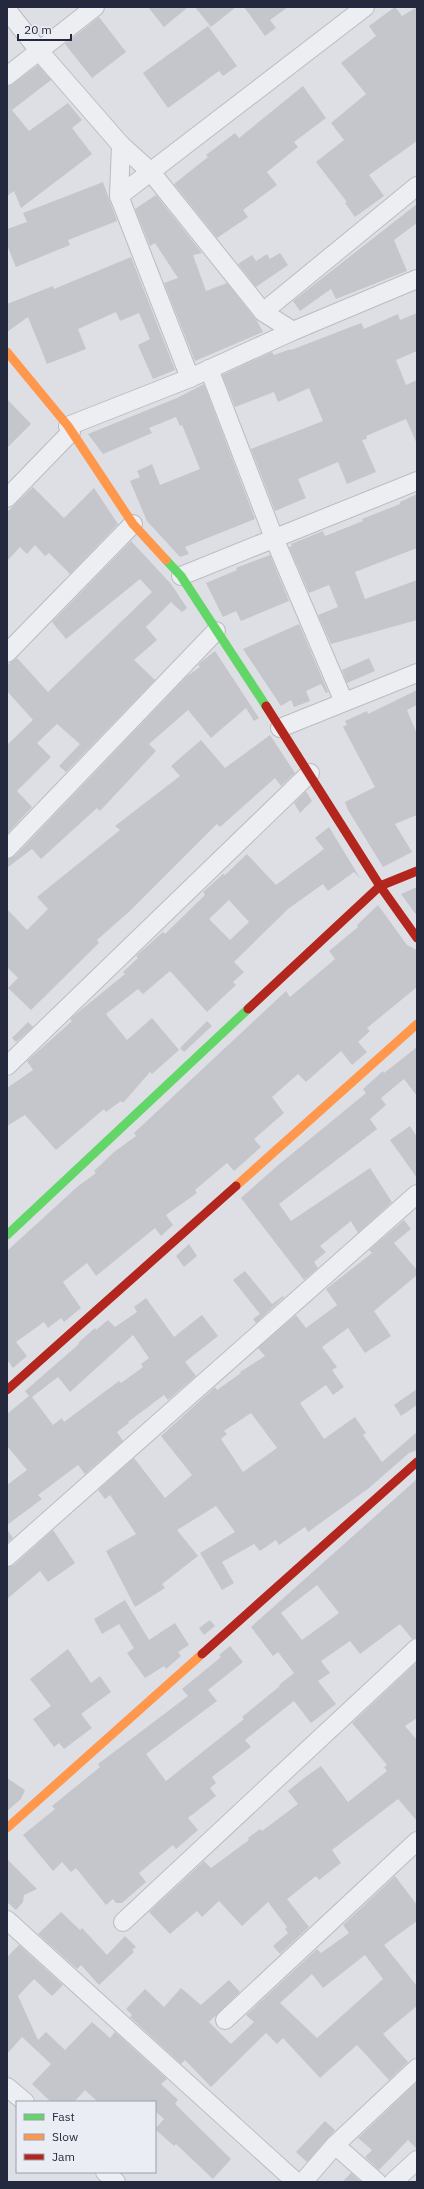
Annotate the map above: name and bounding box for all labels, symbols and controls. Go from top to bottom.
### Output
scale bar [18,16,71,42]
text: 20 m [24,22,52,37]
legend [16,2101,156,2173]
text: Fast [52,2109,75,2124]
text: Slow [52,2129,78,2144]
text: Jam [52,2149,75,2164]

